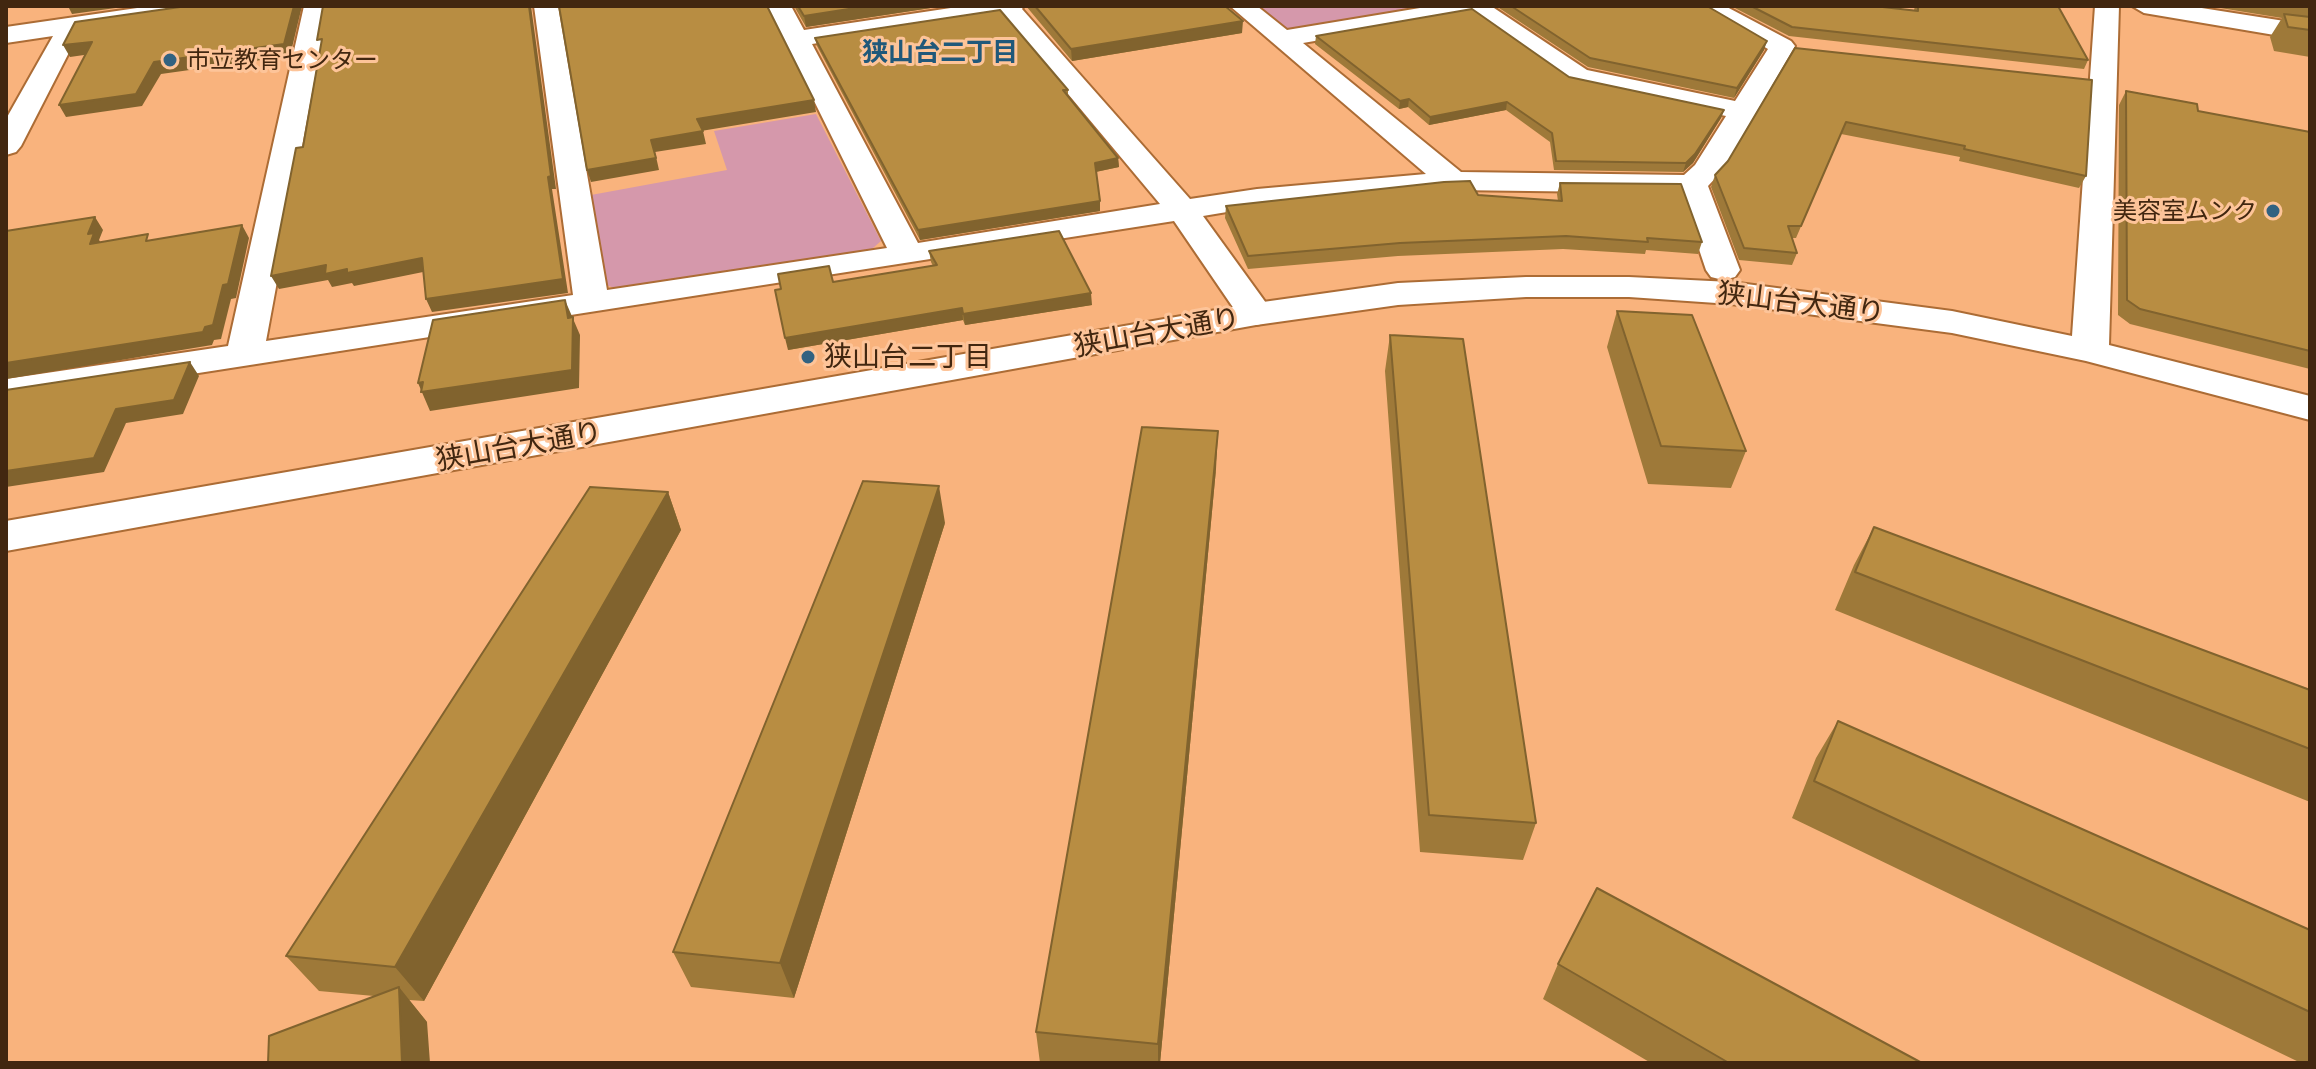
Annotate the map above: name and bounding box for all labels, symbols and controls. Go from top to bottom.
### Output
district label: 狭山台二丁目 [862,36,1018,68]
place label: 市立教育センター [186,46,378,74]
marker: 市立教育センター [161,51,179,69]
place label: 美容室ムンク [2113,197,2257,225]
marker: 美容室ムンク [2264,202,2282,220]
street label: 狭山台大通り [1716,276,1886,330]
street label: 狭山台大通り [1071,301,1243,363]
place label: 狭山台二丁目 [824,340,992,374]
marker: 狭山台二丁目 [799,348,817,366]
street label: 狭山台大通り [433,415,605,477]

